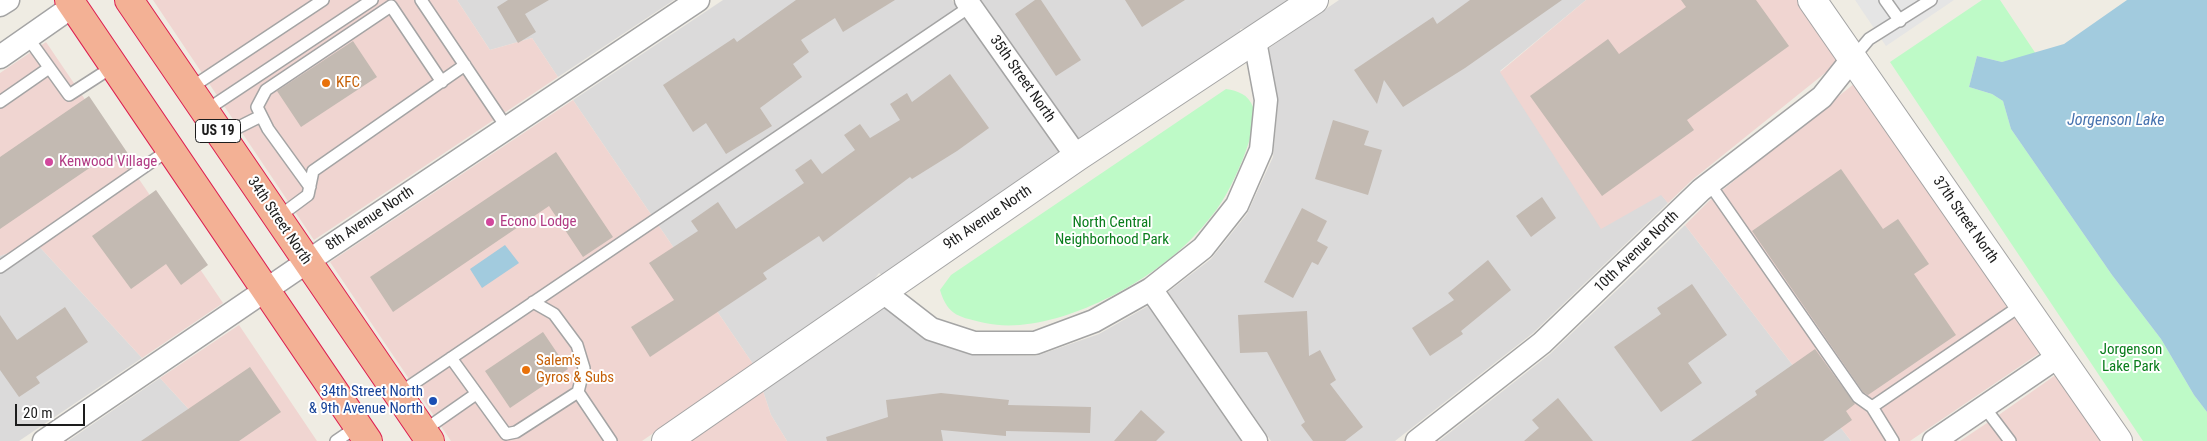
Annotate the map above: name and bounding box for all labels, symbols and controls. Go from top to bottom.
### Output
street label: 35th Street North [985,32,1059,126]
place label: KFC [336,74,360,92]
marker: KFC [320,77,332,89]
water label: Jorgenson Lake [2067,111,2165,131]
road number: US 19 [196,120,240,142]
place label: Kenwood Village [59,153,157,171]
marker: Kenwood Village [43,156,55,168]
street label: 37th Street North [1928,173,2002,267]
street label: 34th Street North [243,174,315,268]
street label: 9th Avenue North [940,182,1036,254]
street label: 8th Avenue North [322,183,418,255]
street label: 10th Avenue North [1591,207,1683,297]
place label: Econo Lodge [500,213,577,231]
park label: North Central Neighborhood Park [1055,214,1169,249]
marker: Econo Lodge [484,216,496,228]
park label: Jorgenson Lake Park [2100,341,2162,376]
place label: Salem's Gyros & Subs [536,352,614,387]
marker: Salem's Gyros & Subs [520,364,532,376]
place label: 34th Street North & 9th Avenue North [309,383,423,418]
scale bar [18,394,88,426]
marker: 34th Street North & 9th Avenue North [427,395,439,407]
text: 20 m [23,404,53,422]

